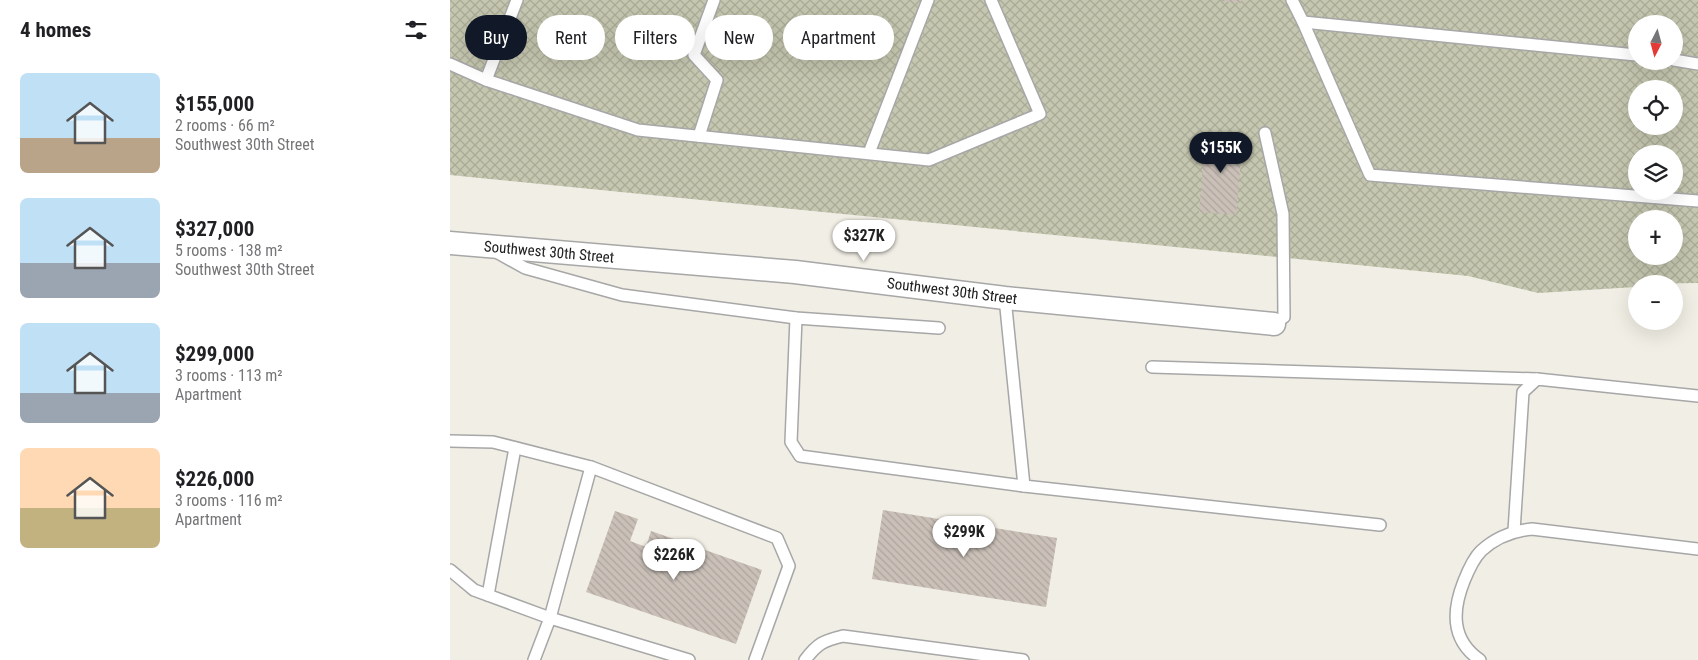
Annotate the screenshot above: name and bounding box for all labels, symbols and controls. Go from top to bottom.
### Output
chip: Buy [465,15,527,60]
chip: Rent [537,15,605,60]
chip: Filters [615,15,695,60]
chip: New [705,15,773,60]
chip: Apartment [783,15,894,60]
north arrow [1628,15,1682,70]
map controls [1628,15,1683,330]
icon: filters [402,16,430,44]
text: 4 homes [20,18,91,42]
button: locate [1628,80,1683,135]
text: $155,000 [175,92,254,116]
icon: home [60,93,120,153]
text: 2 rooms · 66 m² [175,116,275,135]
pin: $155K [1186,132,1256,174]
text: Southwest 30th Street [175,135,315,154]
text: $155K [1200,138,1242,157]
button: layers [1628,145,1683,200]
button: + [1628,210,1683,265]
text: $327,000 [175,217,254,241]
icon: home [60,218,120,278]
pin: $327K [829,220,899,262]
text: $327K [843,226,885,245]
street label: Southwest 30th Street [483,237,615,267]
text: 5 rooms · 138 m² [175,241,283,260]
text: Southwest 30th Street [175,260,315,279]
street label: Southwest 30th Street [886,274,1018,308]
button: − [1628,275,1683,330]
text: $299,000 [175,342,254,366]
icon: home [60,343,120,403]
text: 3 rooms · 113 m² [175,366,283,385]
text: Apartment [175,385,242,404]
text: $226,000 [175,467,254,491]
icon: home [60,468,120,528]
text: 3 rooms · 116 m² [175,491,283,510]
text: Apartment [175,510,242,529]
pin: $299K [929,516,999,558]
text: $299K [943,522,985,541]
pin: $226K [639,538,709,581]
text: $226K [653,545,695,564]

